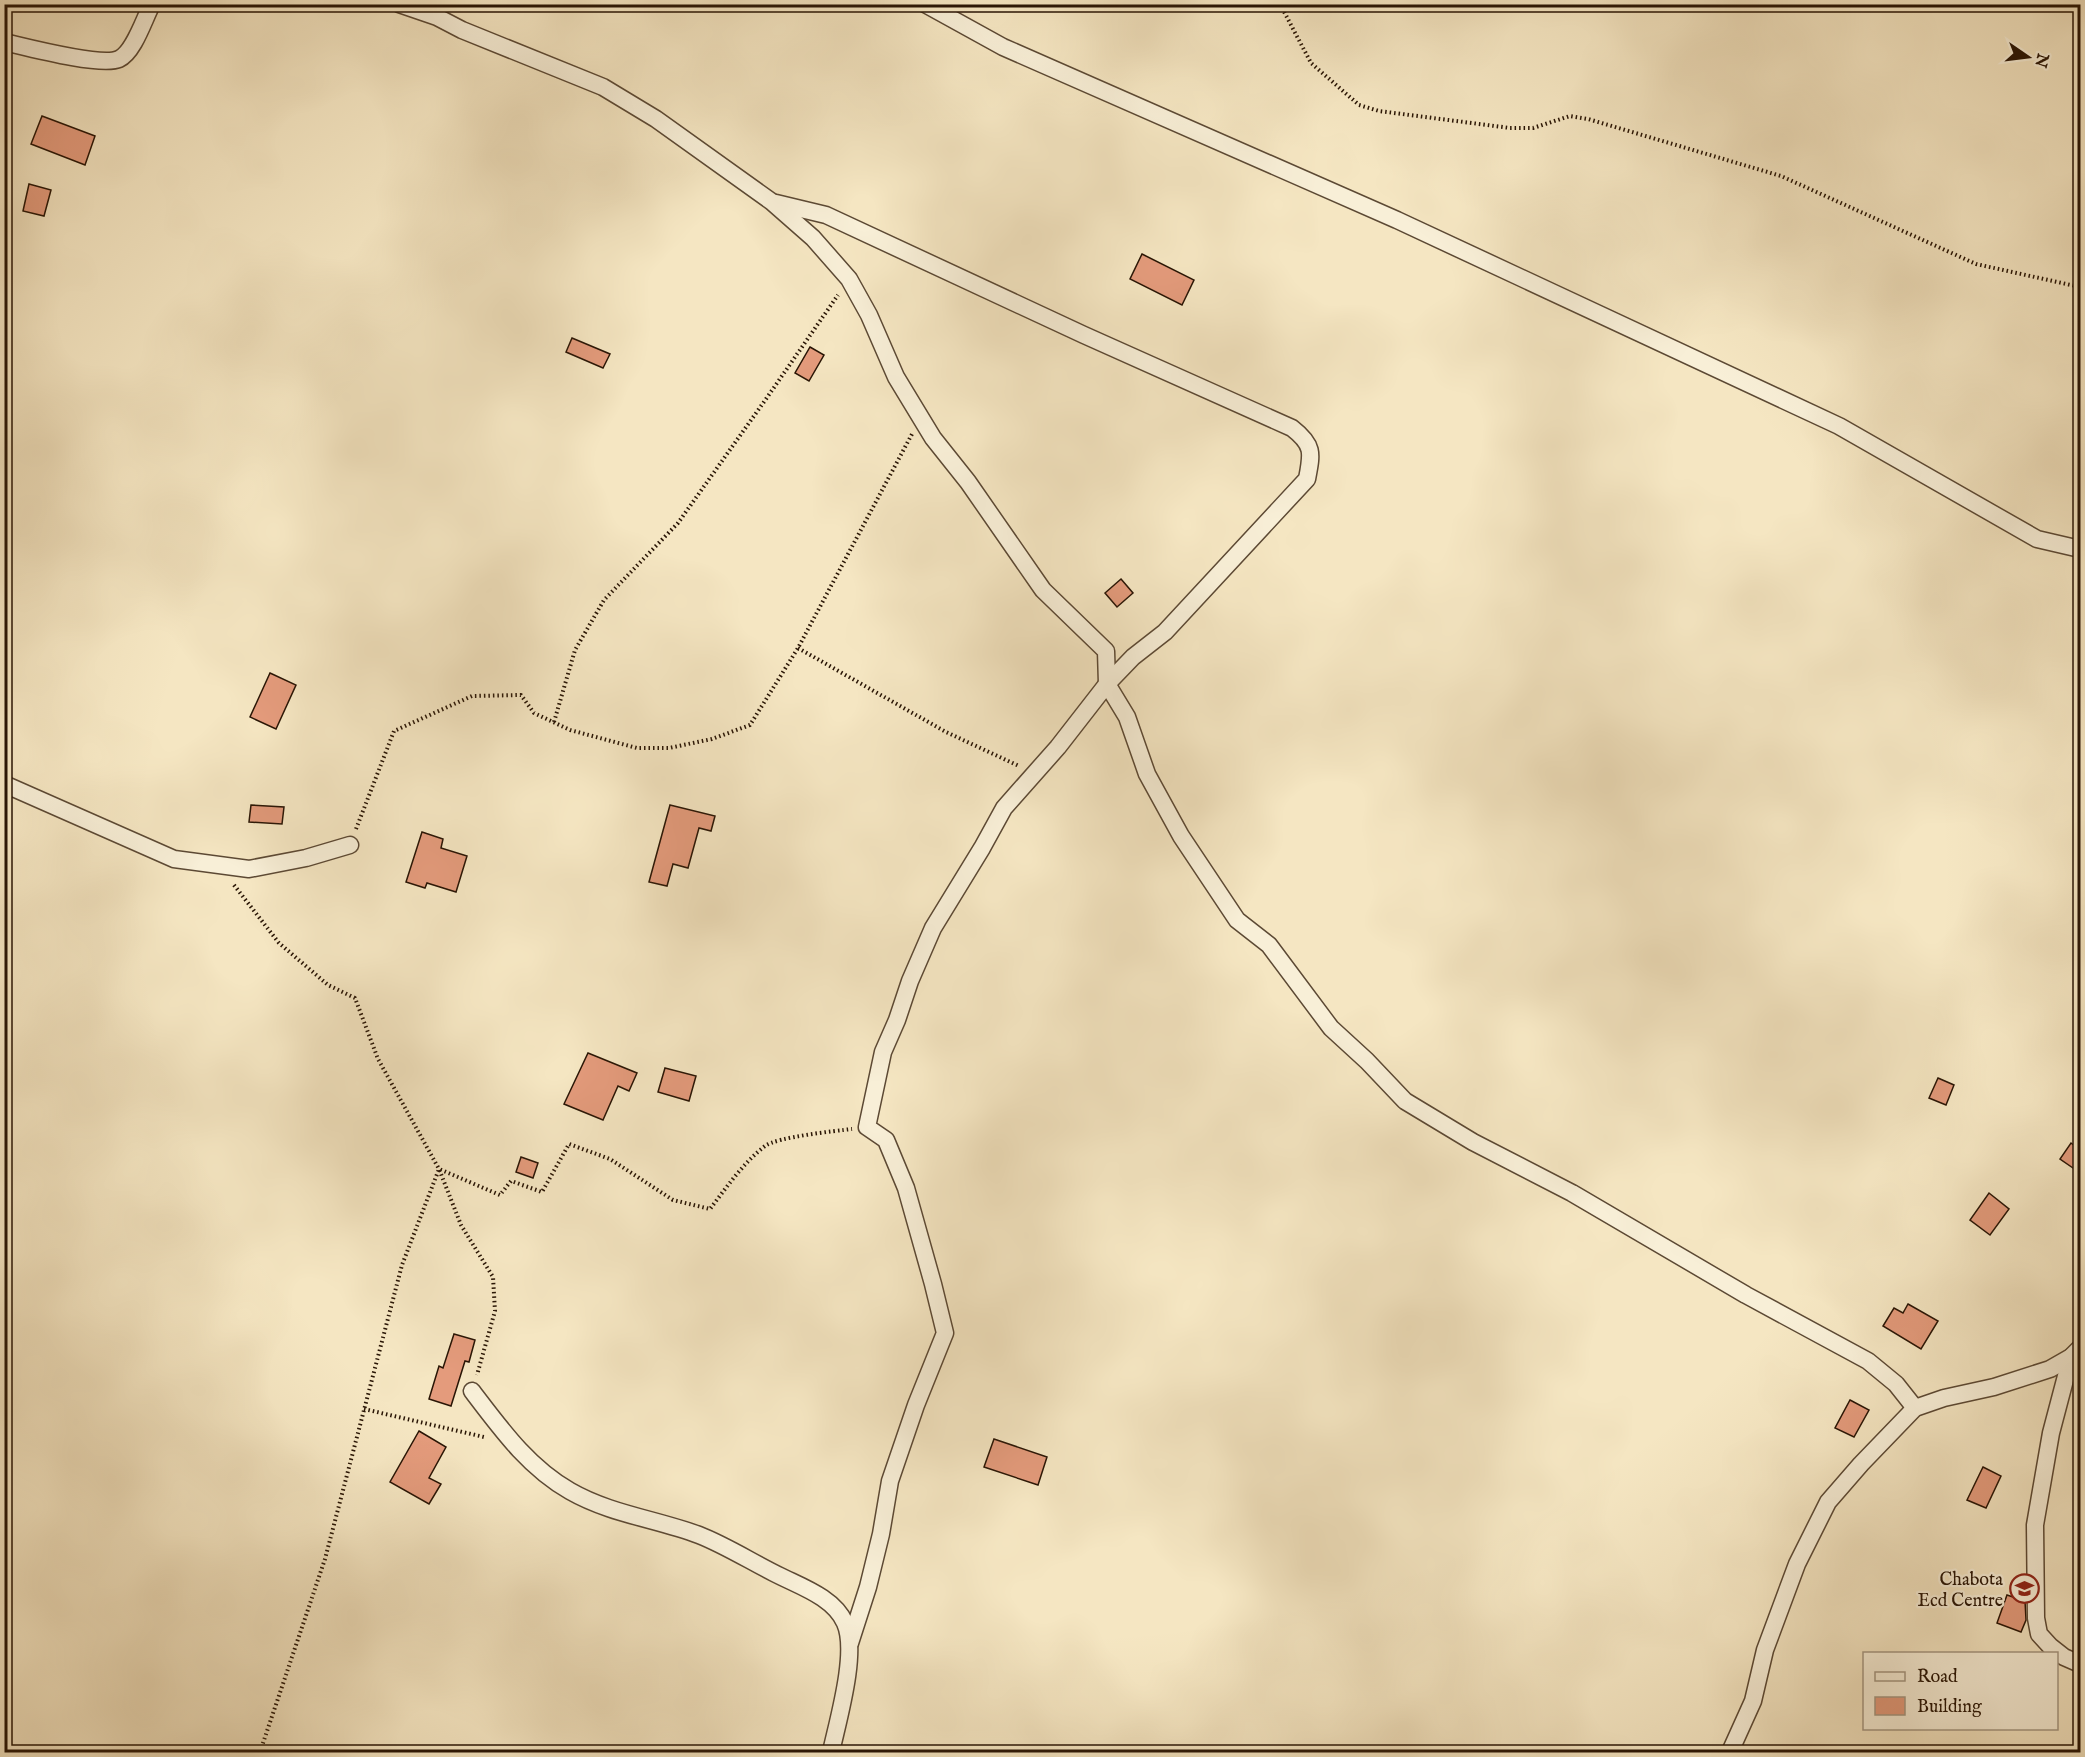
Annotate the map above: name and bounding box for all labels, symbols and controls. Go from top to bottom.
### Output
north arrow [1998,27,2058,87]
text: N [2029,50,2052,69]
place label: Chabota Ecd Centre [1918,1569,2003,1613]
school or university icon: Chabota Ecd Centre [2008,1573,2040,1605]
legend [1863,1652,2058,1730]
text: Road [1917,1666,1958,1689]
text: Building [1917,1696,1982,1719]

